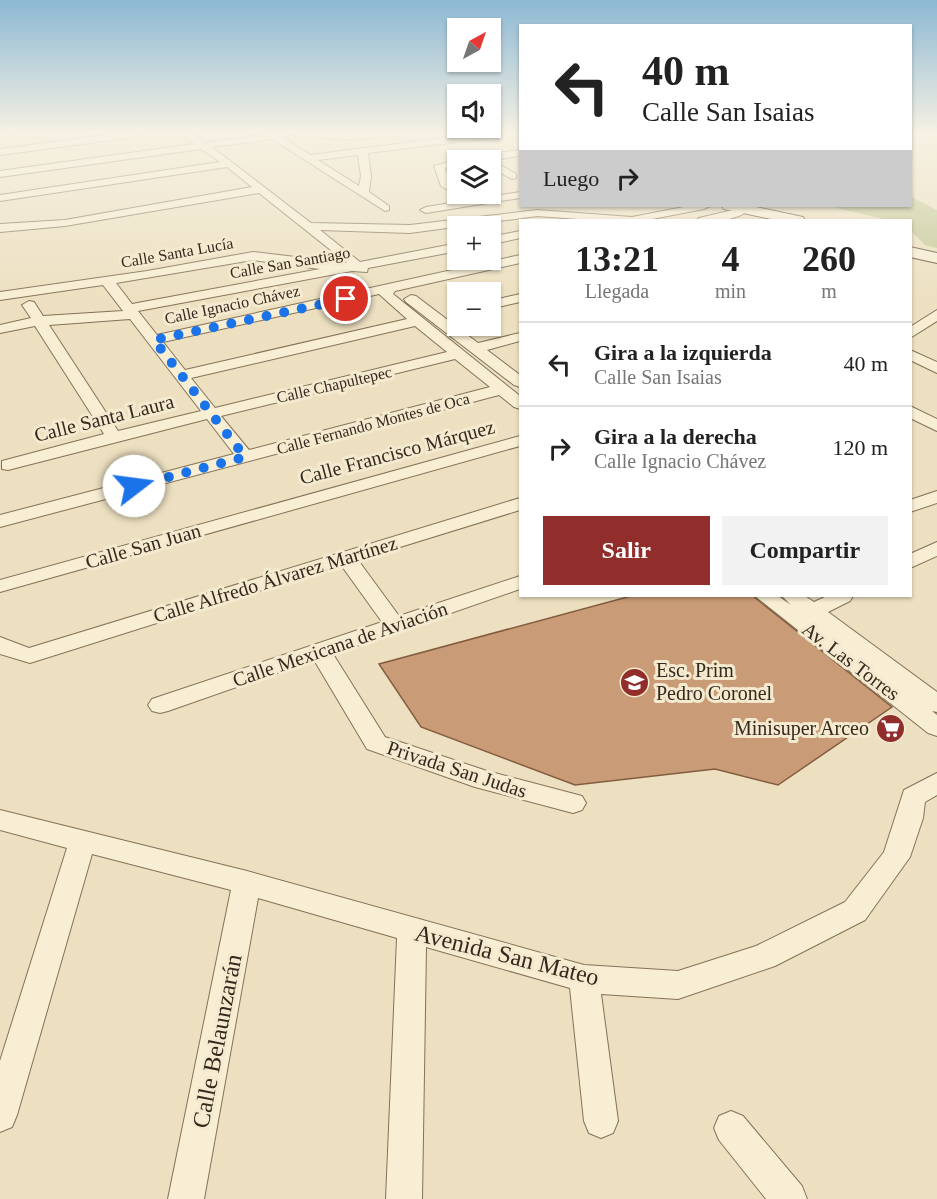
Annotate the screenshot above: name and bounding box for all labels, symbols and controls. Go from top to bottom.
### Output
north arrow [447,18,501,72]
map controls [447,18,501,336]
icon: left [543,48,621,126]
text: 40 m [642,48,730,94]
button: sound [447,84,501,138]
text: Calle San Isaias [642,97,814,127]
button: layers [447,150,501,204]
icon: right [611,162,644,195]
text: Luego [543,166,599,191]
button: + [447,216,501,270]
street label: Calle Santa Lucía [120,234,235,271]
text: 13:21 [575,239,659,279]
text: 4 [722,239,740,279]
text: 260 [802,239,856,279]
street label: Calle San Santiago [229,244,352,282]
pin [320,273,371,324]
text: Llegada [585,280,649,302]
text: min [715,280,746,302]
text: m [821,280,837,302]
street label: Calle Ignacio Chávez [163,282,301,328]
icon: arrive [329,282,362,315]
button: − [447,282,501,336]
text: Gira a la izquierda [594,340,772,365]
icon: left [543,348,576,381]
text: 40 m [843,351,888,376]
street label: Calle Chapultepec [275,363,394,407]
text: Calle San Isaias [594,366,722,388]
street label: Calle Santa Laura [32,390,176,446]
street label: Calle Fernando Montes de Oca [275,390,471,457]
street label: Calle Francisco Márquez [297,415,497,490]
text: Gira a la derecha [594,424,757,449]
icon: right [543,432,576,465]
text: 120 m [832,435,888,460]
text: Calle Ignacio Chávez [594,450,766,472]
position arrow [102,454,166,518]
button: Salir [543,516,710,585]
button: Compartir [722,516,888,585]
street label: Calle San Juan [83,519,203,573]
street label: Calle Alfredo Álvarez Martínez [150,531,400,627]
street label: Calle Mexicana de Aviación [230,597,450,691]
street label: Av. Las Torres [798,617,904,705]
place label: Esc. Prim Pedro Coronel [656,659,773,704]
school or university icon: Esc. Prim Pedro Coronel [619,666,651,698]
supermarket icon: Minisuper Arceo [874,712,906,744]
place label: Minisuper Arceo [734,717,869,740]
street label: Privada San Judas [384,736,530,802]
street label: Avenida San Mateo [412,920,602,990]
street label: Calle Belaunzarán [187,952,247,1130]

